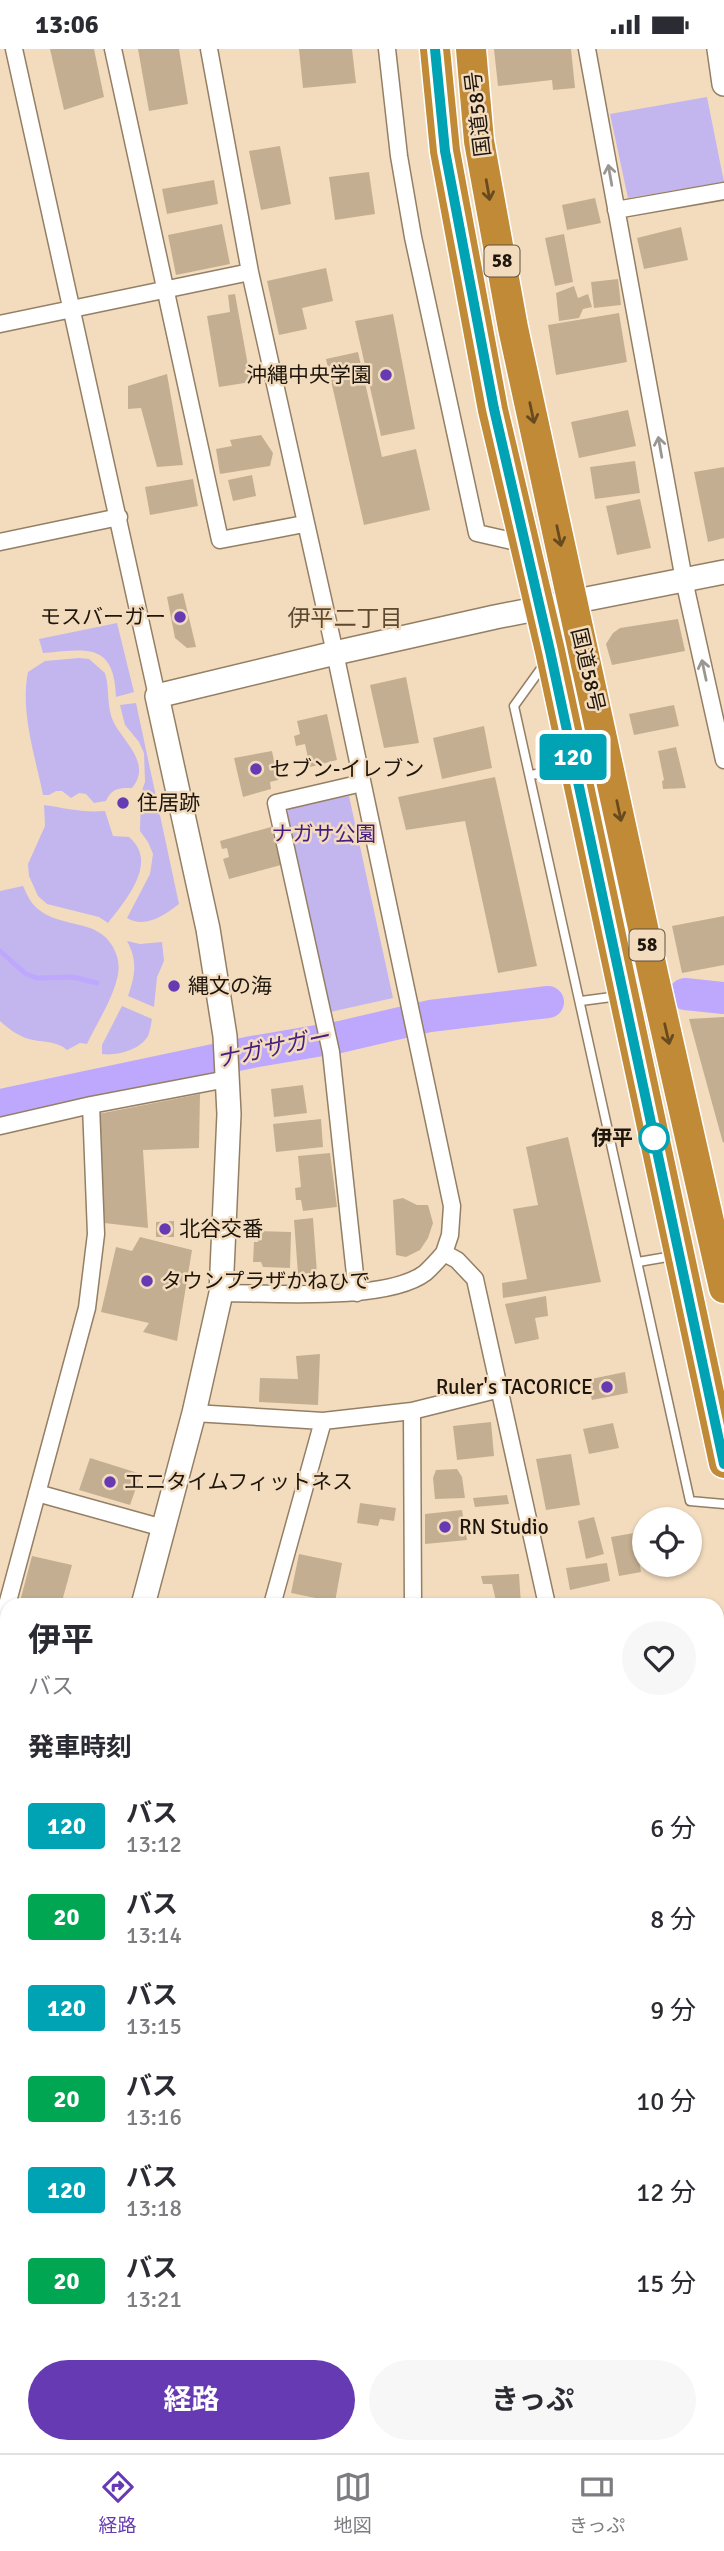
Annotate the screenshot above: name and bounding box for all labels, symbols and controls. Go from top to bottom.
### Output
text: 13:06 [35,9,99,41]
street label: 国道58号 [460,70,496,158]
one-way arrow [602,164,616,187]
one-way arrow [482,178,496,200]
road number: 58 [484,245,520,277]
place label: 沖縄中央学園 [246,362,372,388]
marker: 沖縄中央学園 [378,367,394,383]
one-way arrow [525,401,539,424]
one-way arrow [652,436,666,459]
one-way arrow [552,524,566,547]
place label: モスバーガー [40,604,166,630]
district label: 伊平二丁目 [288,604,403,633]
marker: モスバーガー [172,609,188,625]
street label: 国道58号 [566,625,610,715]
one-way arrow [697,659,710,682]
line badge: 120 [533,734,613,780]
text: 120 [554,742,592,772]
place label: セブン-イレブン [270,756,424,782]
marker: セブン-イレブン [248,761,264,777]
place label: 住居跡 [137,790,200,816]
marker: 住居跡 [115,795,131,811]
one-way arrow [613,799,627,822]
park label: ナガサ公園 [272,821,377,847]
road number: 58 [630,929,664,961]
place label: 縄文の海 [188,973,272,999]
marker: 縄文の海 [166,978,182,994]
water label: ナガサガー [214,1022,333,1074]
one-way arrow [660,1022,674,1045]
marker: 伊平 [639,1123,669,1153]
place label: 伊平 [591,1125,633,1151]
place label: 北谷交番 [179,1216,263,1242]
marker: 北谷交番 [157,1221,173,1237]
place label: タウンプラザかねひで [161,1268,370,1294]
marker: タウンプラザかねひで [139,1273,155,1289]
place label: Ruler's TACORICE [436,1374,593,1400]
marker: Ruler's TACORICE [599,1379,615,1395]
place label: エニタイムフィットネス [124,1469,353,1495]
marker: エニタイムフィットネス [102,1474,118,1490]
map controls [632,1507,702,1577]
button: locate [632,1507,702,1577]
place label: RN Studio [459,1514,549,1540]
marker: RN Studio [437,1519,453,1535]
text: 伊平 [28,1620,94,1661]
button: heart [622,1621,696,1695]
text: バス [28,1672,74,1701]
text: 発車時刻 [28,1732,132,1764]
text: バス [126,1798,178,1830]
text: 120 [47,1811,86,1841]
text: 6 分 [650,1813,696,1845]
text: 13:12 [126,1830,182,1859]
text: バス [126,1889,178,1921]
text: 20 [54,1902,79,1932]
text: 8 分 [650,1904,696,1936]
text: 13:14 [126,1921,182,1950]
text: バス [126,1980,178,2012]
text: 120 [47,1993,86,2023]
text: 9 分 [650,1995,696,2027]
text: 13:15 [126,2012,182,2041]
text: バス [126,2071,178,2103]
text: 20 [54,2084,79,2114]
text: 10 分 [636,2086,696,2118]
text: 13:16 [126,2103,182,2132]
text: バス [126,2162,178,2194]
text: 120 [47,2175,86,2205]
text: 12 分 [636,2177,696,2209]
text: 13:18 [126,2194,182,2223]
text: バス [126,2253,178,2285]
text: 20 [54,2266,79,2296]
text: 15 分 [636,2268,696,2300]
text: 13:21 [126,2285,182,2314]
button: 経路 [28,2360,355,2440]
button: きっぷ [369,2360,696,2440]
tab: 経路 [99,2468,137,2538]
tab: 地図 [334,2468,372,2538]
tab: きっぷ [569,2468,625,2538]

